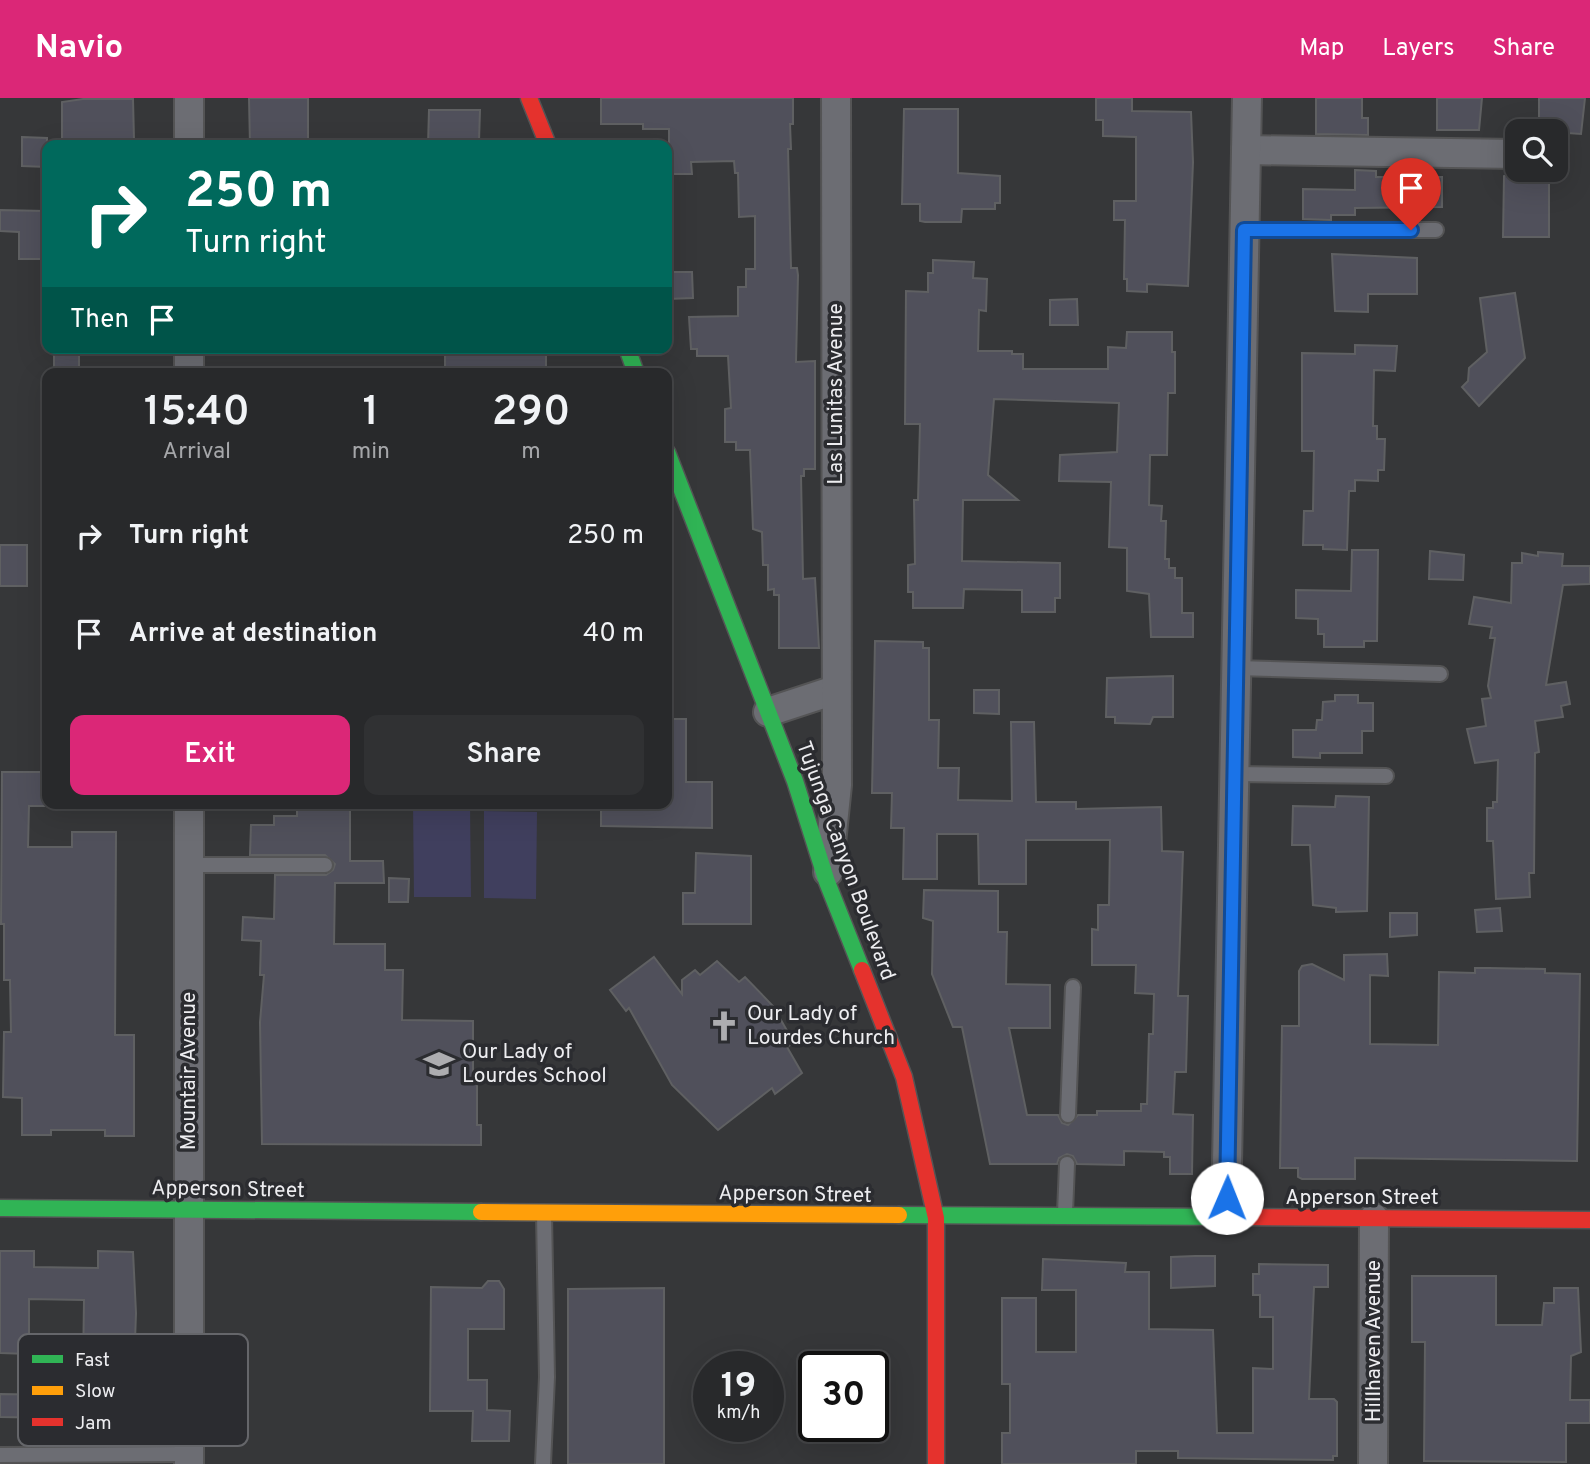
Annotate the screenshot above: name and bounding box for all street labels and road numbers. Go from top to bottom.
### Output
street label: Las Lunitas Avenue [823,303,850,485]
street label: Tujunga Canyon Boulevard [789,738,901,984]
street label: Mountair Avenue [176,992,203,1150]
street label: Apperson Street [151,1175,305,1205]
street label: Apperson Street [718,1180,872,1210]
street label: Apperson Street [1285,1185,1439,1212]
street label: Hillhaven Avenue [1361,1260,1388,1422]

